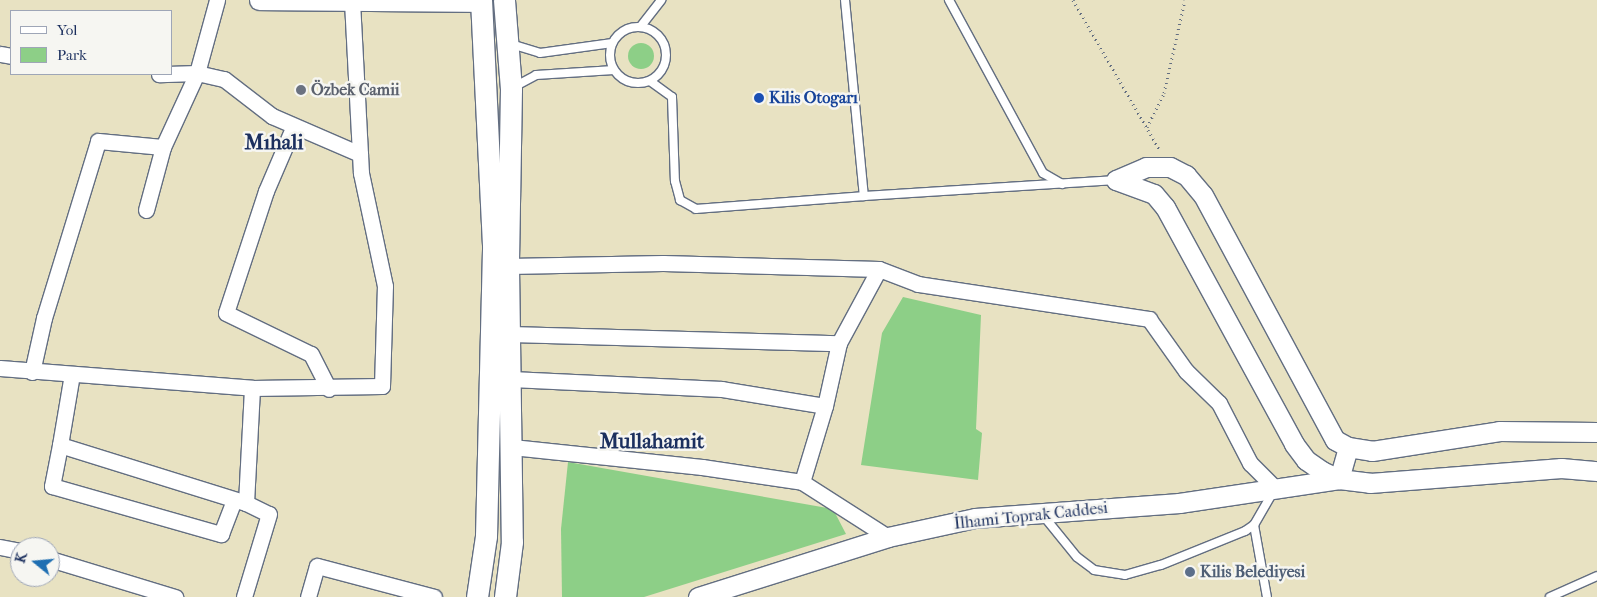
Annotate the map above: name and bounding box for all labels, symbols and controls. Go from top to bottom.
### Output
legend [10,10,172,75]
text: Yol [57,21,77,39]
text: Park [57,46,87,64]
place label: Özbek Camii [311,80,400,100]
marker: Özbek Camii [295,84,307,96]
place label: Kilis Otogarı [769,88,858,108]
marker: Kilis Otogarı [753,92,765,104]
district label: Mıhali [245,129,303,155]
district label: Mullahamit [600,428,704,454]
street label: İlhami Toprak Caddesi [953,498,1109,534]
north arrow [10,537,60,587]
text: K [12,550,31,565]
place label: Kilis Belediyesi [1200,562,1305,582]
marker: Kilis Belediyesi [1184,566,1196,578]

